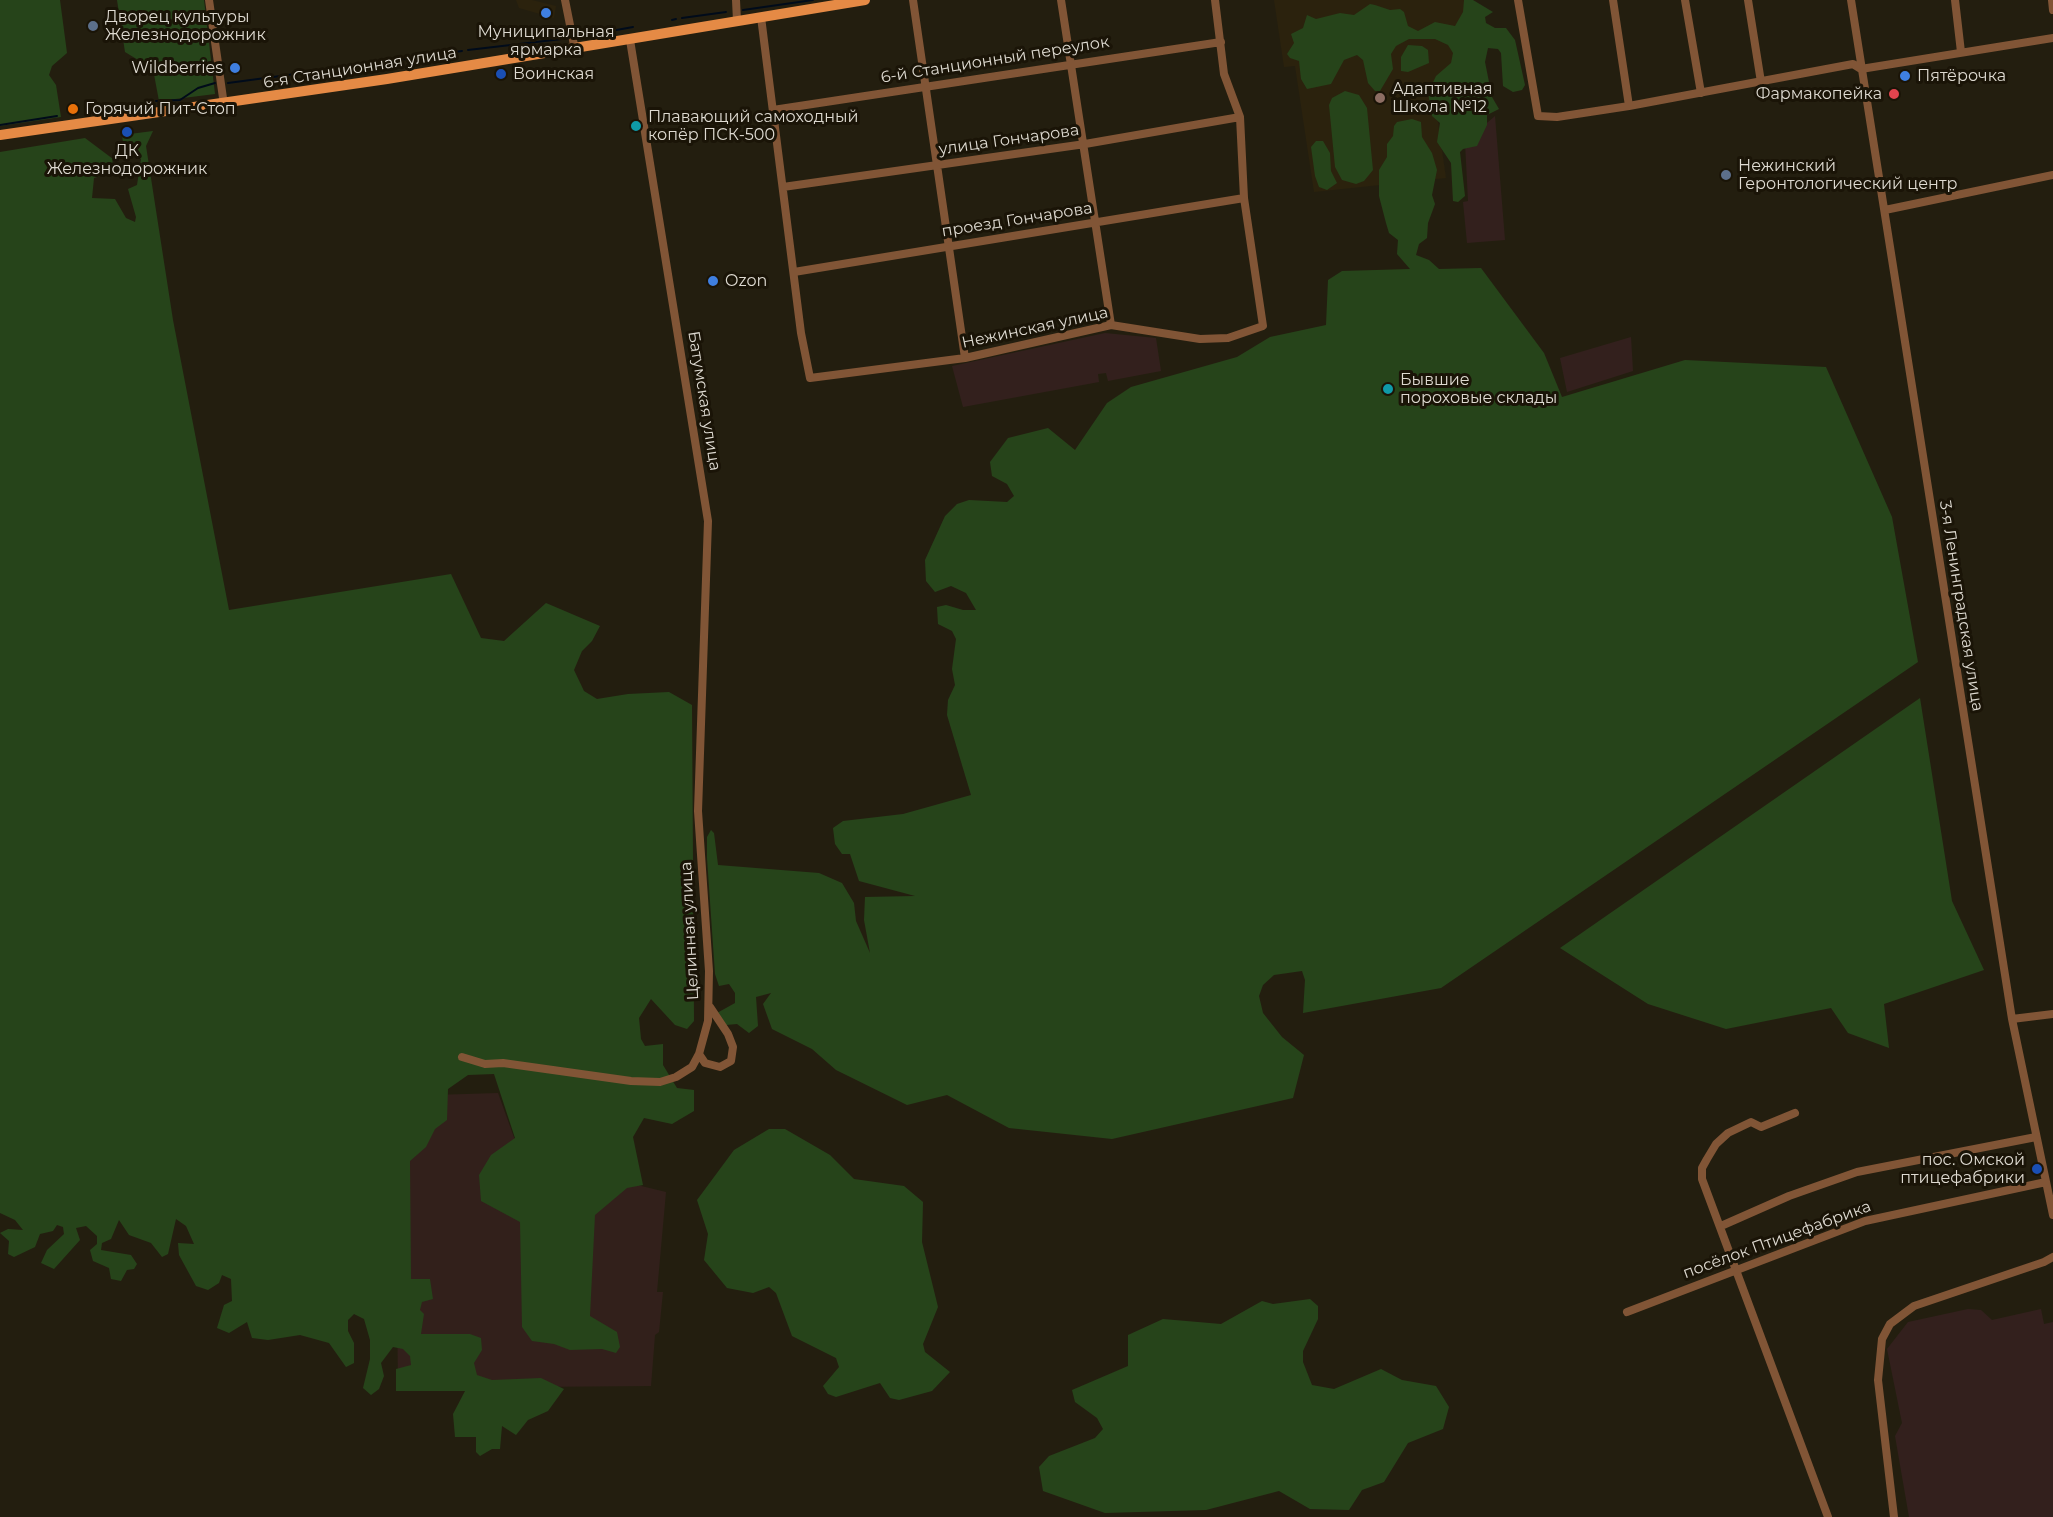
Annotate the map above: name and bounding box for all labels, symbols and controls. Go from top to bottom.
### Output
marker: Муниципальная ярмарка [539,6,553,20]
place label: Дворец культуры Железнодорожник [105,7,266,45]
marker: Дворец культуры Железнодорожник [86,19,100,33]
place label: Муниципальная ярмарка [477,22,615,60]
street label: 6-й Станционный переулок [879,32,1111,88]
street label: 6-я Станционная улица [262,43,458,93]
place label: Wildberries [131,58,223,78]
marker: Wildberries [228,61,242,75]
place label: Воинская [513,64,594,84]
place label: Пятёрочка [1917,66,2006,86]
marker: Воинская [494,67,508,81]
marker: Пятёрочка [1898,69,1912,83]
place label: Адаптивная Школа №12 [1392,79,1493,117]
place label: Фармакопейка [1756,84,1882,104]
marker: Фармакопейка [1887,87,1901,101]
marker: Адаптивная Школа №12 [1373,91,1387,105]
place label: Горячий Пит-Стоп [85,99,236,119]
marker: Горячий Пит-Стоп [66,102,80,116]
place label: Плавающий самоходный копёр ПСК-500 [648,107,859,145]
marker: Плавающий самоходный копёр ПСК-500 [629,119,643,133]
street label: улица Гончарова [938,121,1080,159]
marker: ДК Железнодорожник [120,125,134,139]
place label: ДК Железнодорожник [47,141,207,179]
place label: Нежинский Геронтологический центр [1738,156,1957,194]
marker: Нежинский Геронтологический центр [1719,168,1733,182]
street label: проезд Гончарова [940,199,1094,241]
place label: Ozon [725,271,767,291]
marker: Ozon [706,274,720,288]
street label: Нежинская улица [960,303,1110,353]
street label: Батумская улица [683,330,725,472]
place label: Бывшие пороховые склады [1400,370,1557,408]
marker: Бывшие пороховые склады [1381,382,1395,396]
street label: 3-я Ленинградская улица [1935,499,1987,713]
street label: Целинная улица [677,861,703,1001]
place label: пос. Омской птицефабрики [1900,1150,2025,1188]
marker: пос. Омской птицефабрики [2030,1162,2044,1176]
street label: посёлок Птицефабрика [1680,1197,1874,1283]

